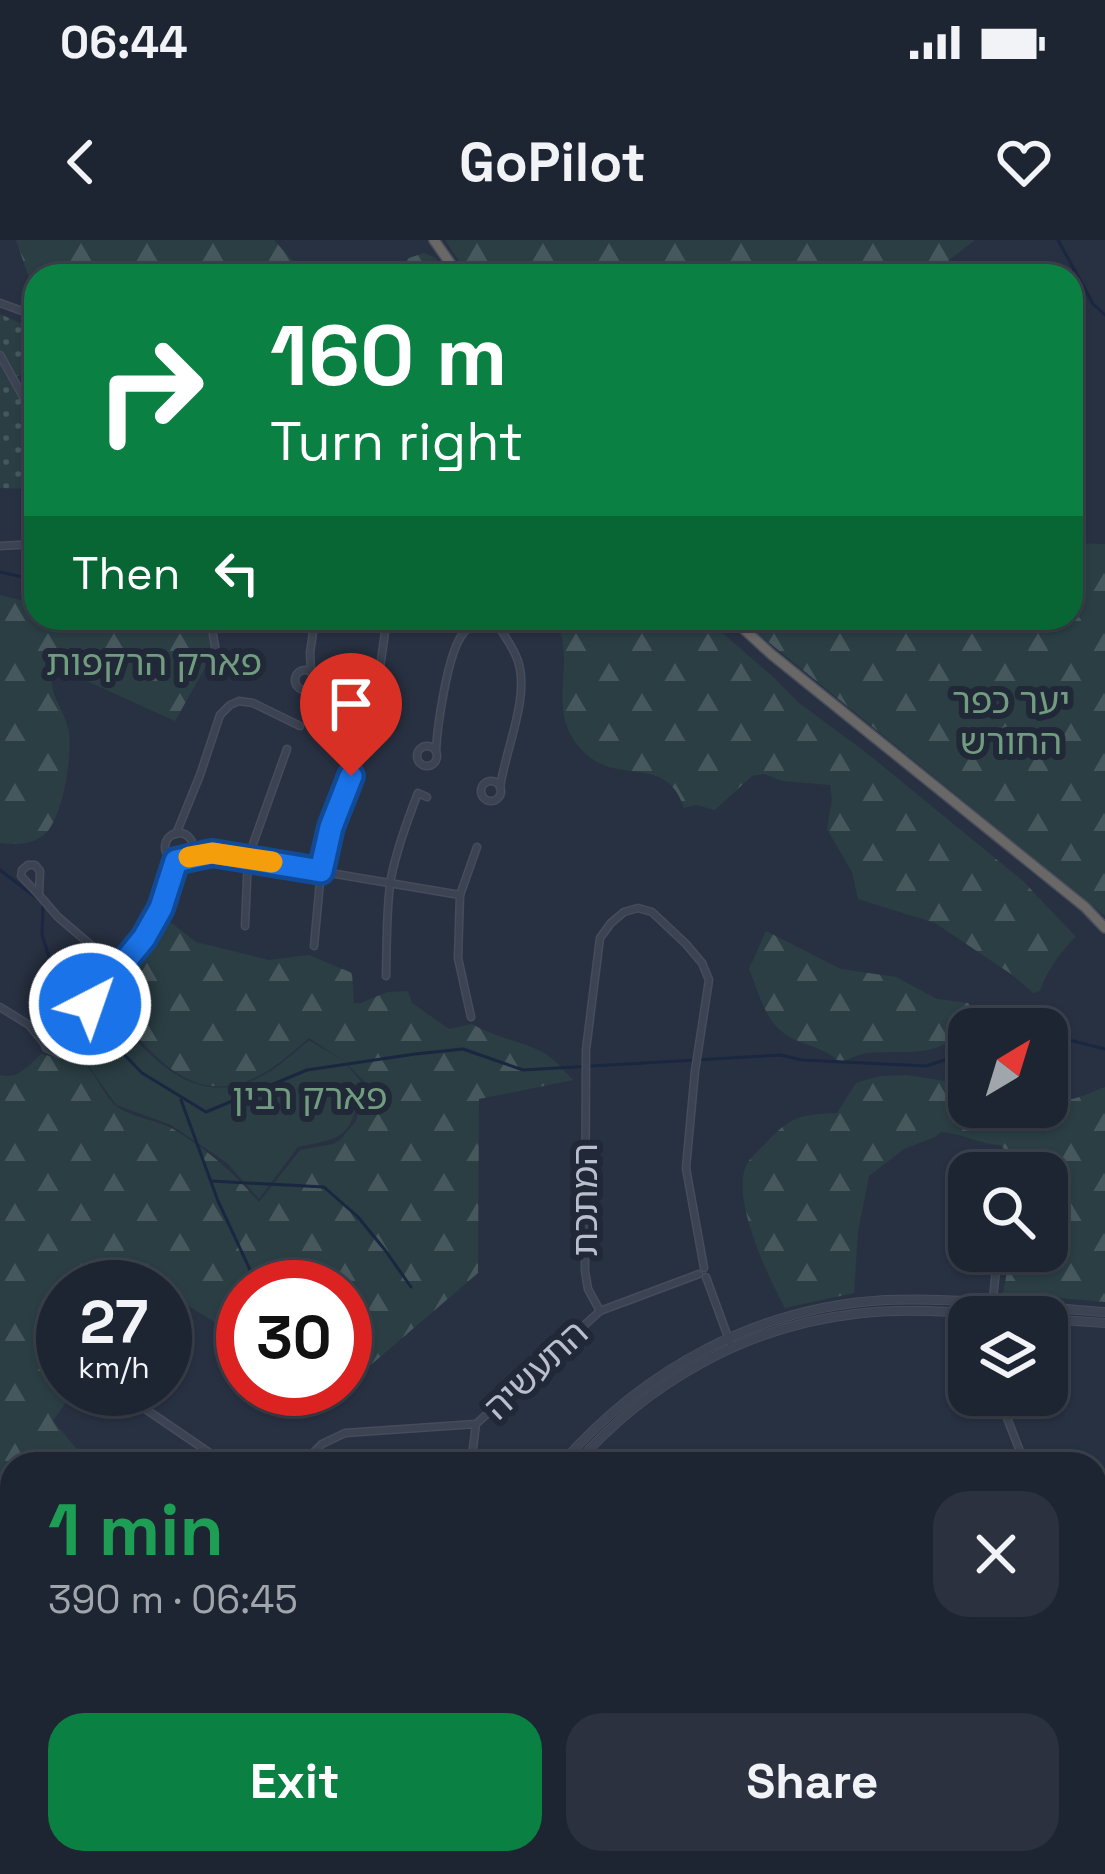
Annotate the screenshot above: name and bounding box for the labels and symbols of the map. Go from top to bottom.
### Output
park label: פארק הרקפות [46,640,262,686]
pin [300,653,402,776]
park label: יער כפר החורש [952,678,1070,765]
position arrow [27,941,153,1067]
north arrow [948,1008,1068,1128]
park label: פארק רבין [232,1074,388,1120]
street label: המתכת [562,1143,608,1257]
speed limit sign: 30 [216,1260,372,1416]
street label: התעשיה [474,1310,598,1430]

